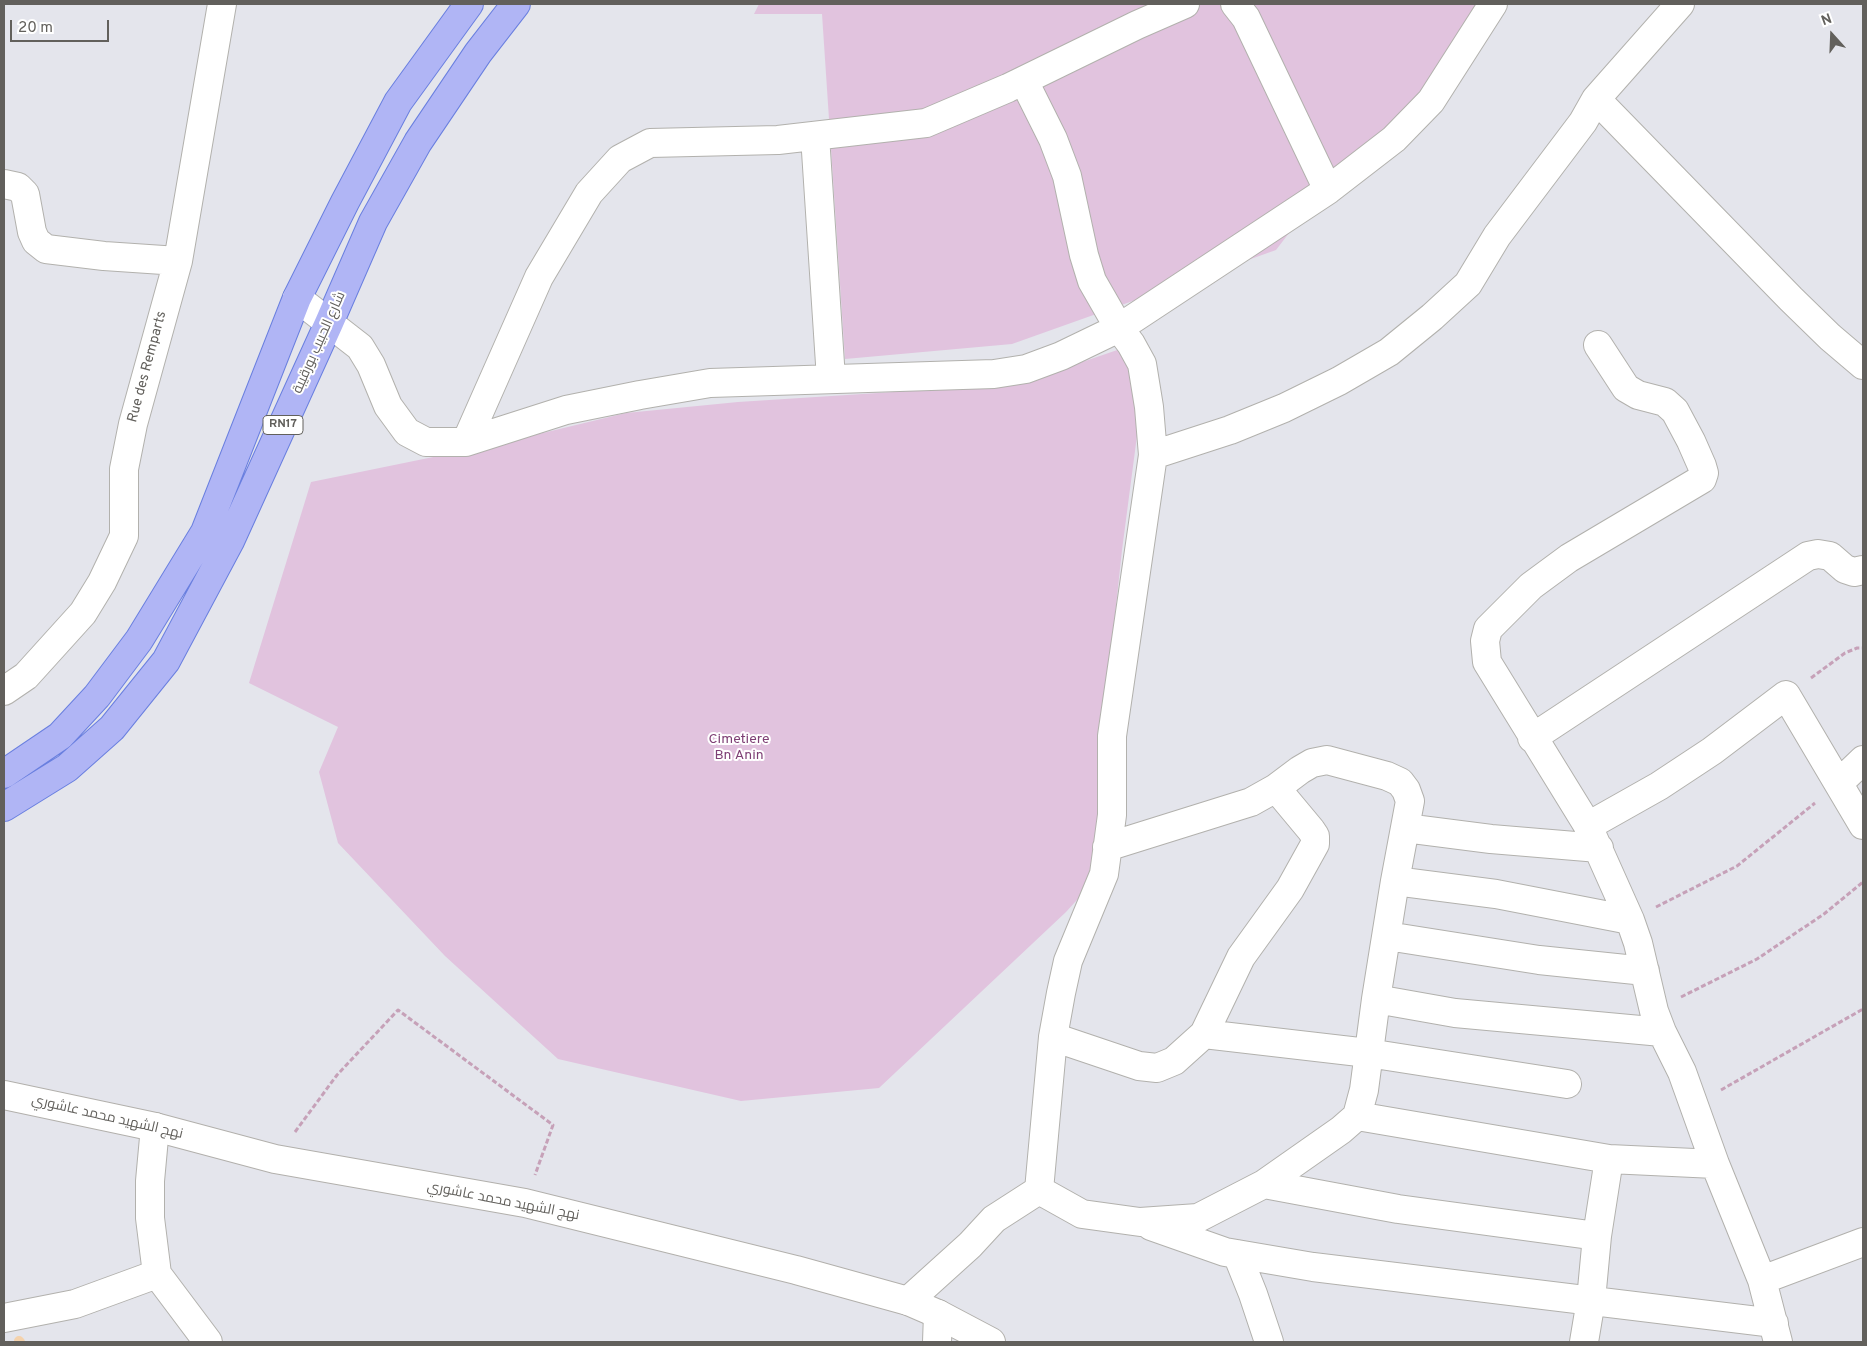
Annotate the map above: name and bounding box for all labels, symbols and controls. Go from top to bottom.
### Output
scale bar [12,10,111,42]
north arrow [1807,10,1857,60]
text: N [1819,11,1834,30]
text: 20 m [18,19,53,38]
street label: شارع الحبيب بورقيبة [290,289,350,397]
street label: Rue des Remparts [125,309,171,425]
road number: RN17 [263,416,303,434]
park label: Cimetiere Bn Anin [709,732,769,764]
street label: نهج الشهيد محمد عاشوري [30,1092,184,1144]
street label: نهج الشهيد محمد عاشوري [425,1179,581,1225]

